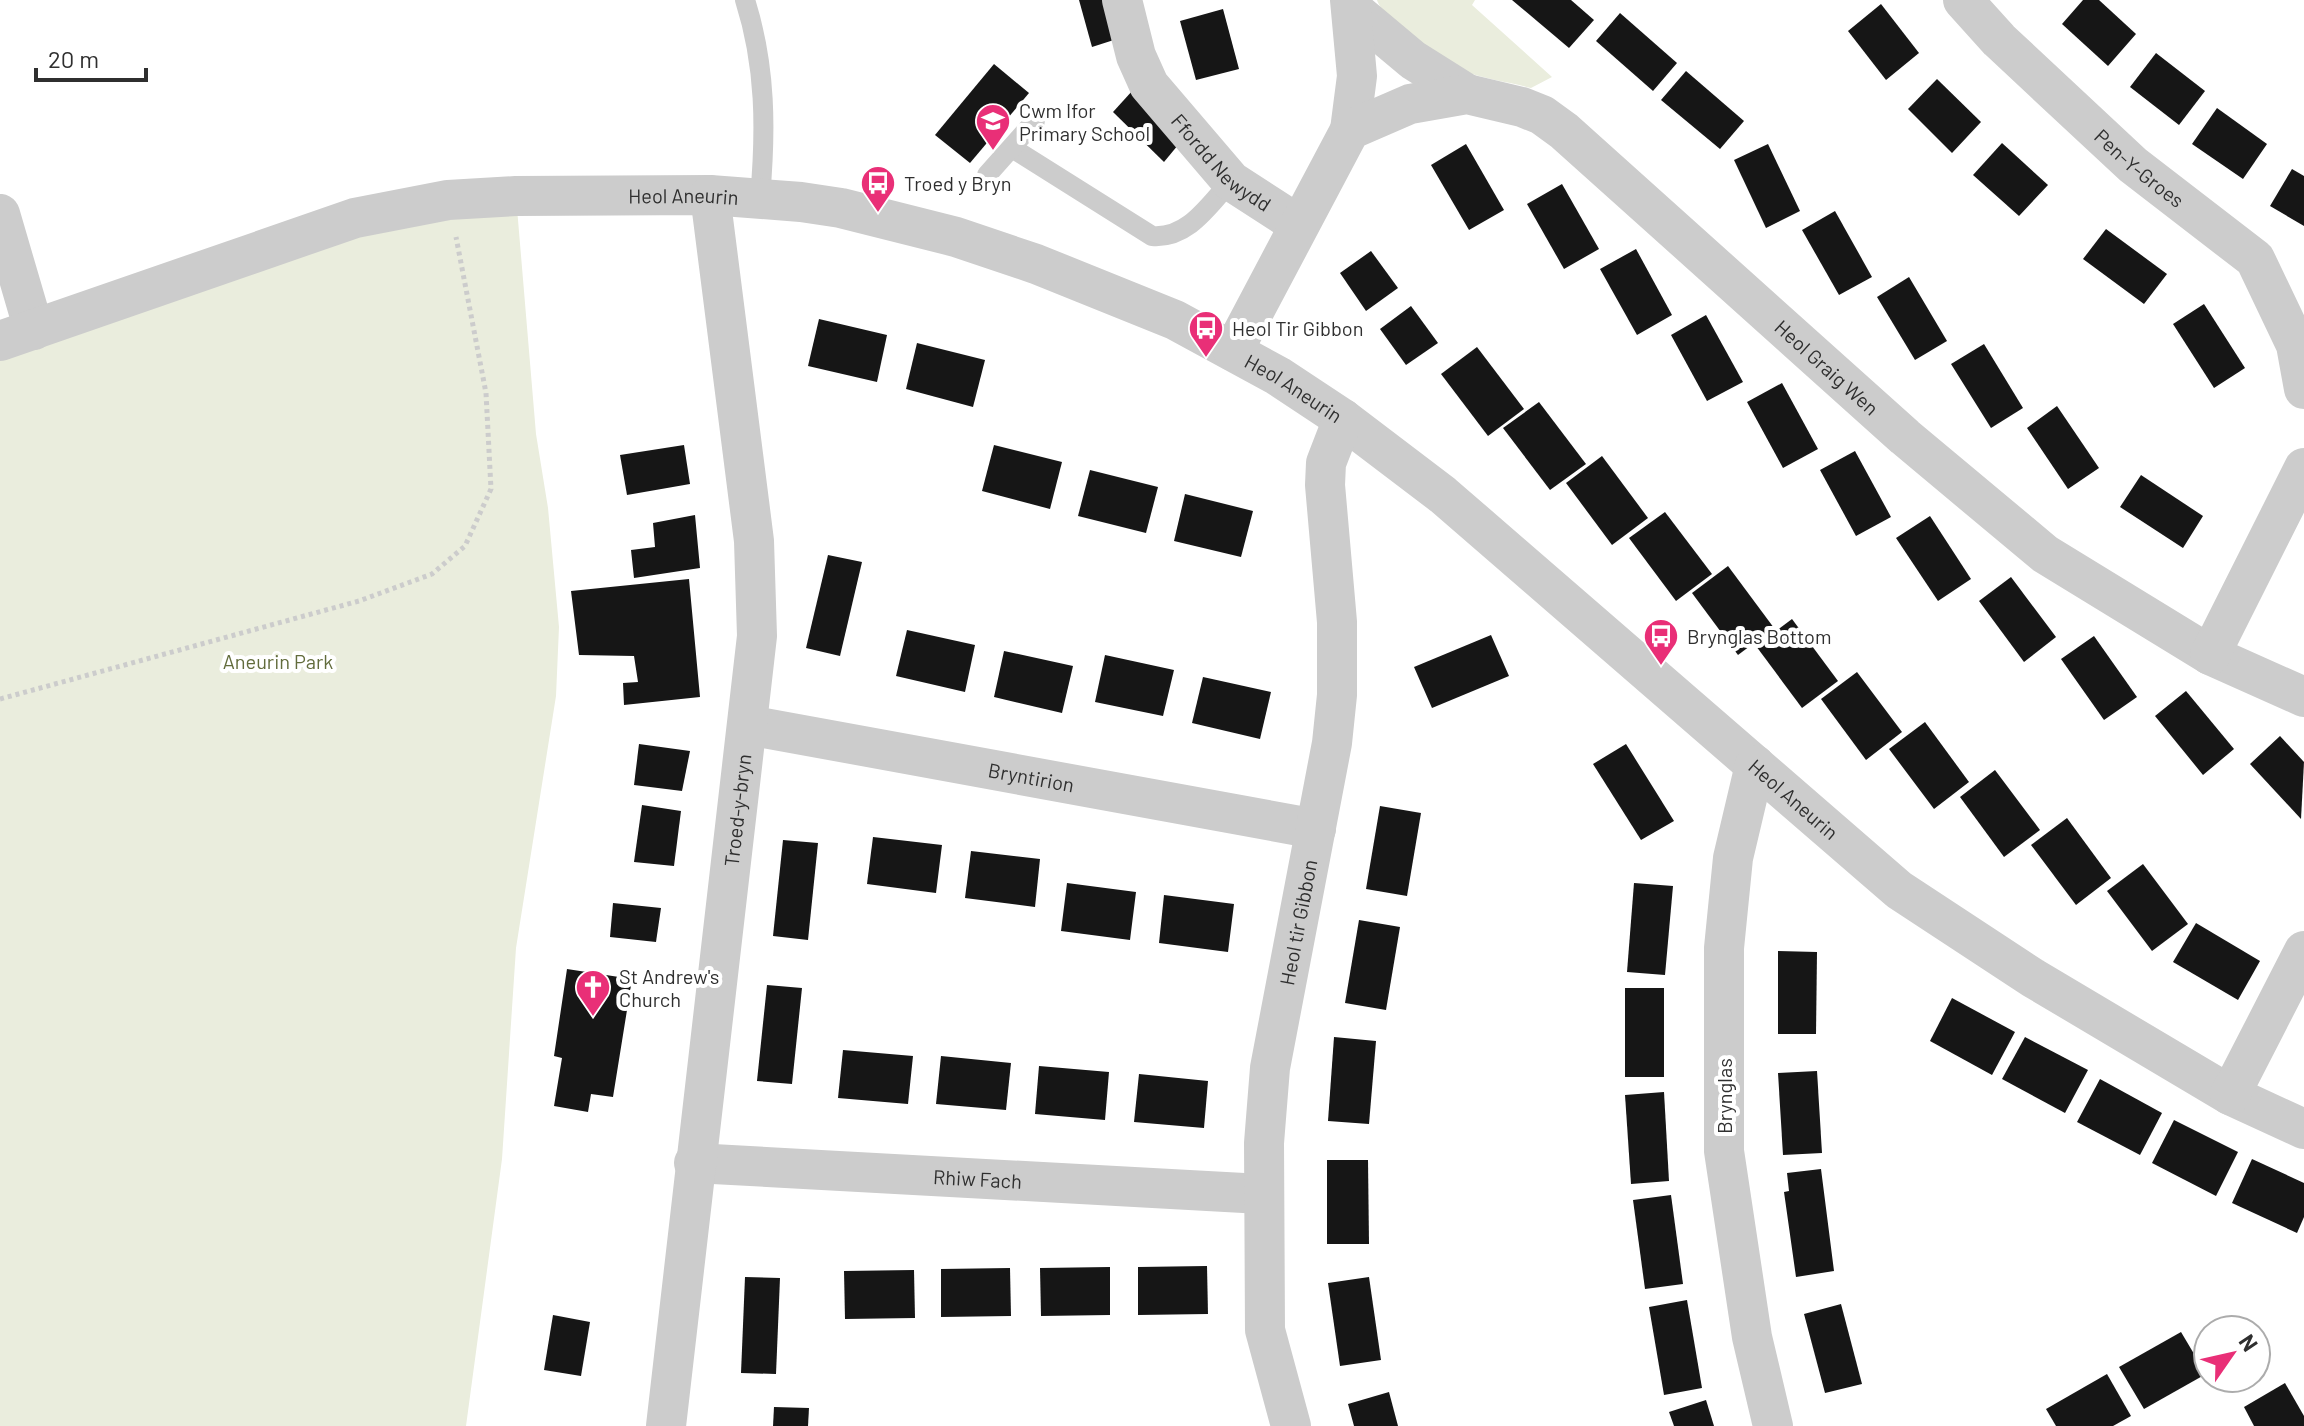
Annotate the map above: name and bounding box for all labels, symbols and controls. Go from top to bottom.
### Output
scale bar [36,32,146,82]
text: 20 m [48,44,99,73]
place label: Cwm Ifor Primary School [1019,98,1150,145]
school or university icon: Cwm Ifor Primary School [974,102,1012,152]
street label: Ffordd Newydd [1167,109,1276,216]
street label: Pen-Y-Groes [2090,124,2189,212]
bus stop icon: Troed y Bryn [859,164,897,214]
place label: Troed y Bryn [904,171,1012,195]
street label: Heol Aneurin [628,183,740,209]
bus stop icon: Heol Tir Gibbon [1187,309,1225,359]
street label: Heol Graig Wen [1770,314,1884,420]
place label: Heol Tir Gibbon [1232,316,1363,340]
street label: Heol Aneurin [1241,348,1347,427]
bus stop icon: Brynglas Bottom [1642,617,1680,667]
place label: Brynglas Bottom [1687,624,1832,648]
park label: Aneurin Park [223,649,333,673]
street label: Troed-y-bryn [719,753,755,868]
street label: Heol Aneurin [1744,754,1843,844]
street label: Bryntirion [986,757,1076,796]
street label: Heol tir Gibbon [1274,857,1322,987]
place label: St Andrew's Church [619,964,719,1011]
church icon: St Andrew's Church [574,968,612,1018]
street label: Brynglas [1712,1058,1736,1134]
street label: Rhiw Fach [933,1164,1023,1193]
north arrow [2192,1314,2272,1394]
text: N [2235,1329,2264,1356]

